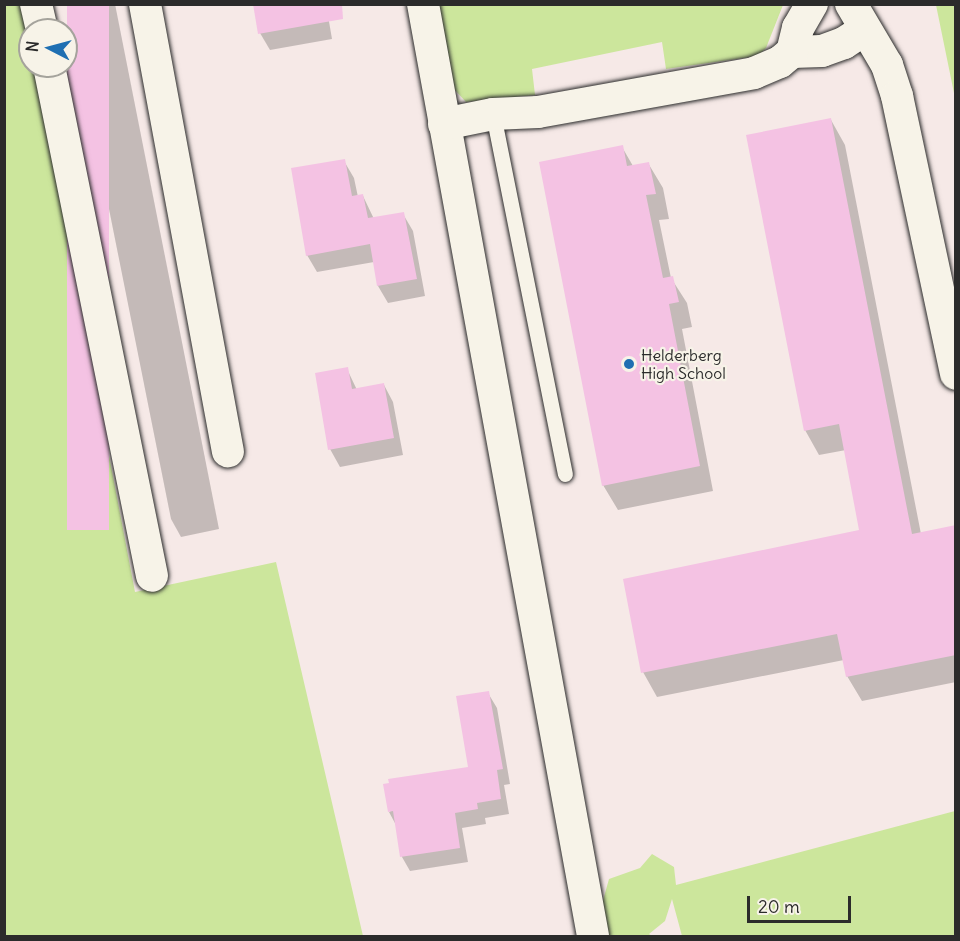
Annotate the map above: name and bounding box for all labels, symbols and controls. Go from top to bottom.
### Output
north arrow [18,18,78,78]
text: N [22,40,43,53]
place label: Helderberg High School [641,345,726,383]
marker: Helderberg High School [622,357,636,371]
scale bar [750,884,854,922]
text: 20 m [758,895,800,918]

